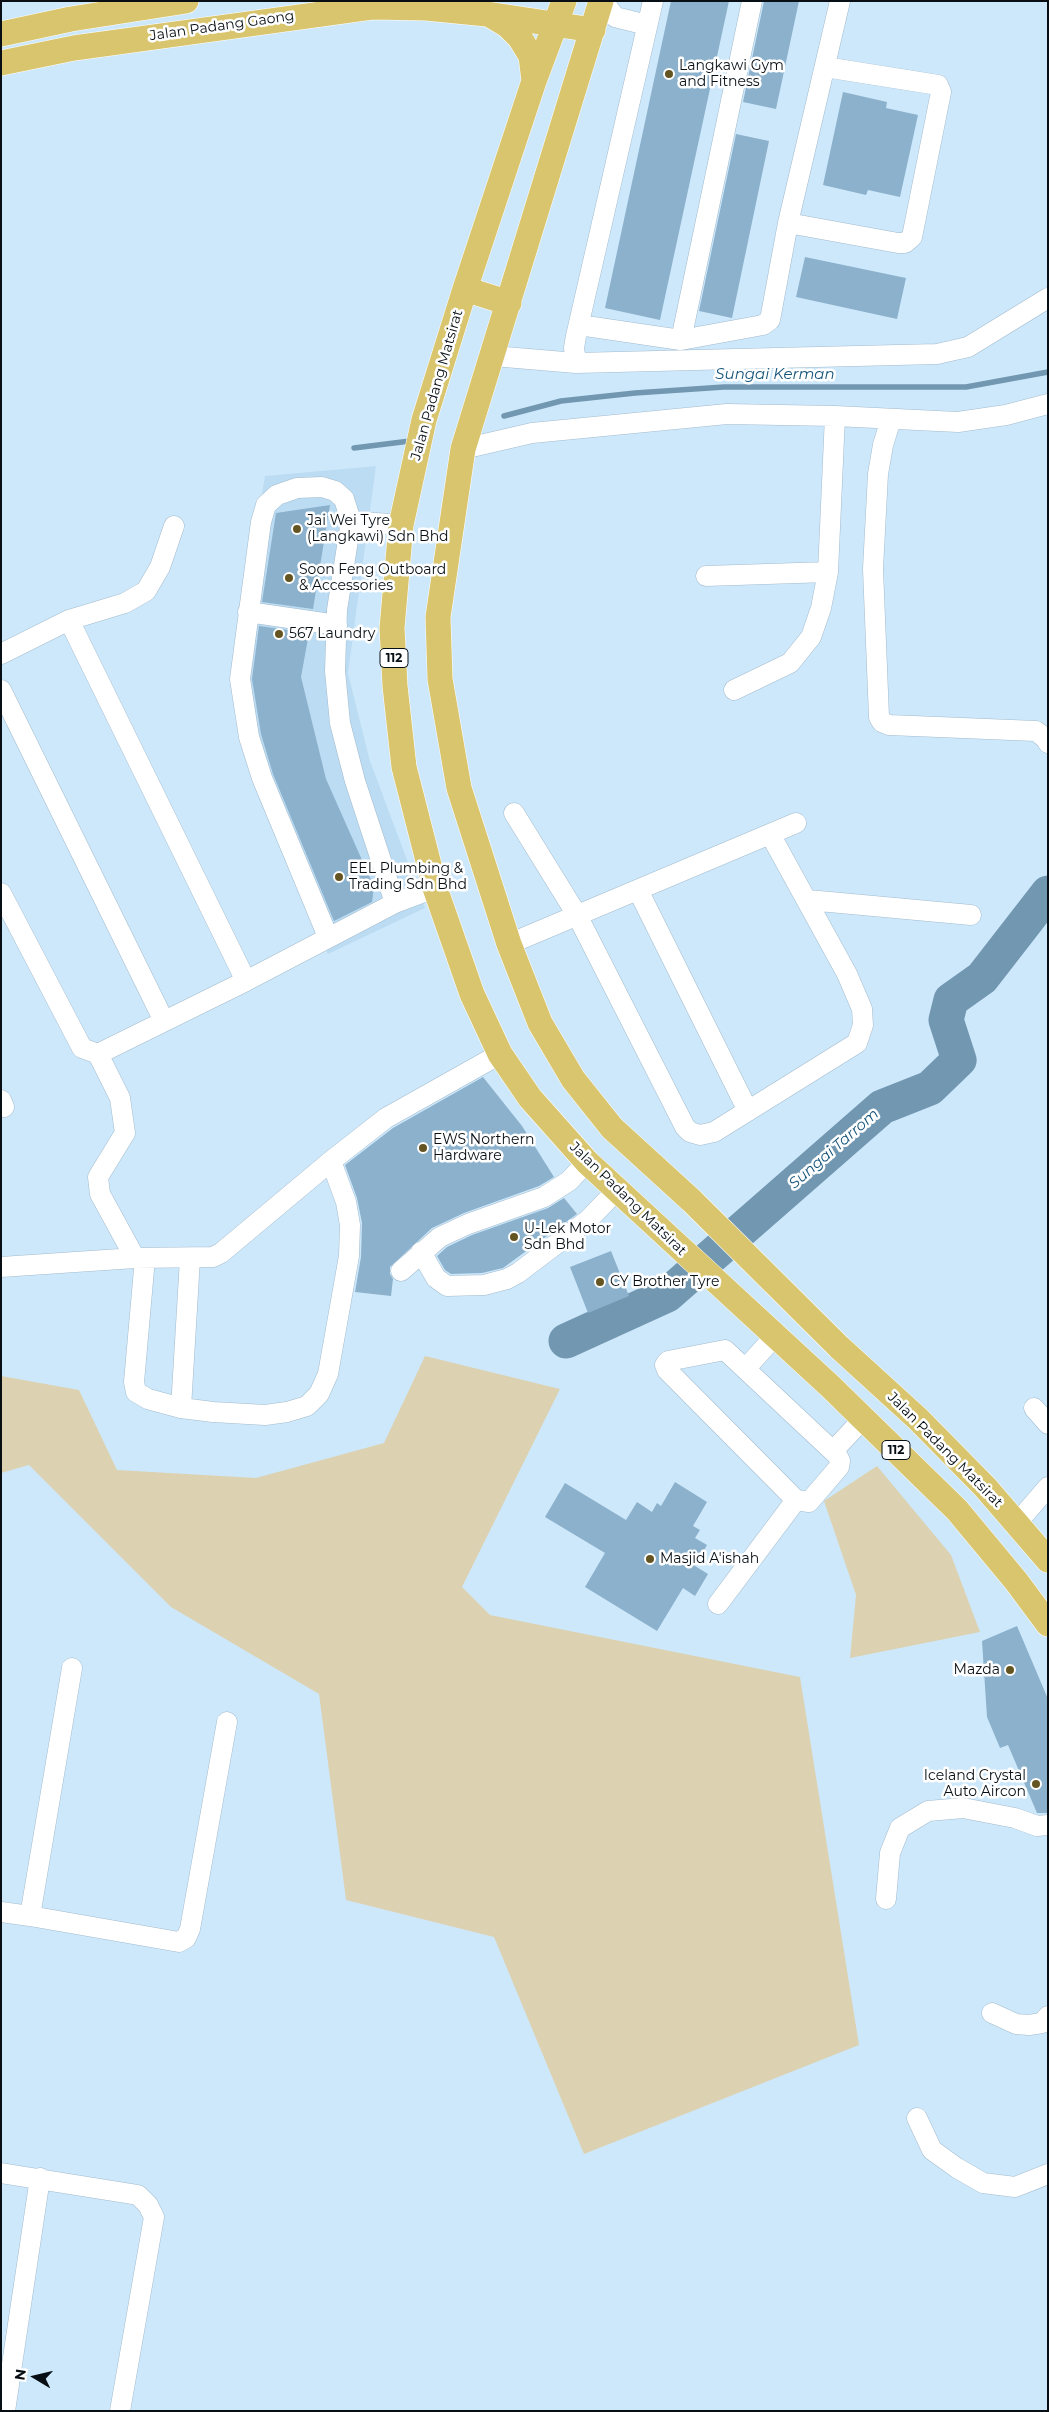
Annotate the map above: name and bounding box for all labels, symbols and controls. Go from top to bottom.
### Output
street label: Jalan Padang Gaong [149,8,295,44]
place label: Langkawi Gym and Fitness [679,58,784,90]
marker: Langkawi Gym and Fitness [663,68,675,80]
street label: Jalan Padang Matsirat [407,308,467,462]
water label: Sungai Kerman [715,366,835,384]
place label: Jai Wei Tyre (Langkawi) Sdn Bhd [307,513,449,546]
marker: Jai Wei Tyre (Langkawi) Sdn Bhd [291,523,303,535]
place label: Soon Feng Outboard & Accessories [299,562,446,594]
marker: Soon Feng Outboard & Accessories [283,572,295,584]
place label: 567 Laundry [289,626,375,642]
marker: 567 Laundry [273,628,285,640]
road number: 112 [380,648,408,668]
place label: EEL Plumbing & Trading Sdn Bhd [349,861,467,894]
marker: EEL Plumbing & Trading Sdn Bhd [333,871,345,883]
water label: Sungai Tarrom [786,1105,882,1193]
place label: EWS Northern Hardware [433,1132,534,1164]
street label: Jalan Padang Matsirat [566,1139,690,1259]
marker: EWS Northern Hardware [417,1142,429,1154]
place label: U-Lek Motor Sdn Bhd [524,1221,611,1254]
marker: U-Lek Motor Sdn Bhd [508,1231,520,1243]
place label: CY Brother Tyre [610,1274,719,1290]
marker: CY Brother Tyre [594,1276,606,1288]
street label: Jalan Padang Matsirat [884,1389,1006,1511]
road number: 112 [882,1440,910,1460]
place label: Masjid A'ishah [660,1551,759,1567]
marker: Masjid A'ishah [644,1553,656,1565]
place label: Mazda [954,1662,1000,1678]
marker: Mazda [1004,1664,1016,1676]
place label: Iceland Crystal Auto Aircon [924,1768,1026,1800]
marker: Iceland Crystal Auto Aircon [1030,1778,1042,1790]
north arrow [10,2352,60,2402]
text: N [10,2368,30,2382]

